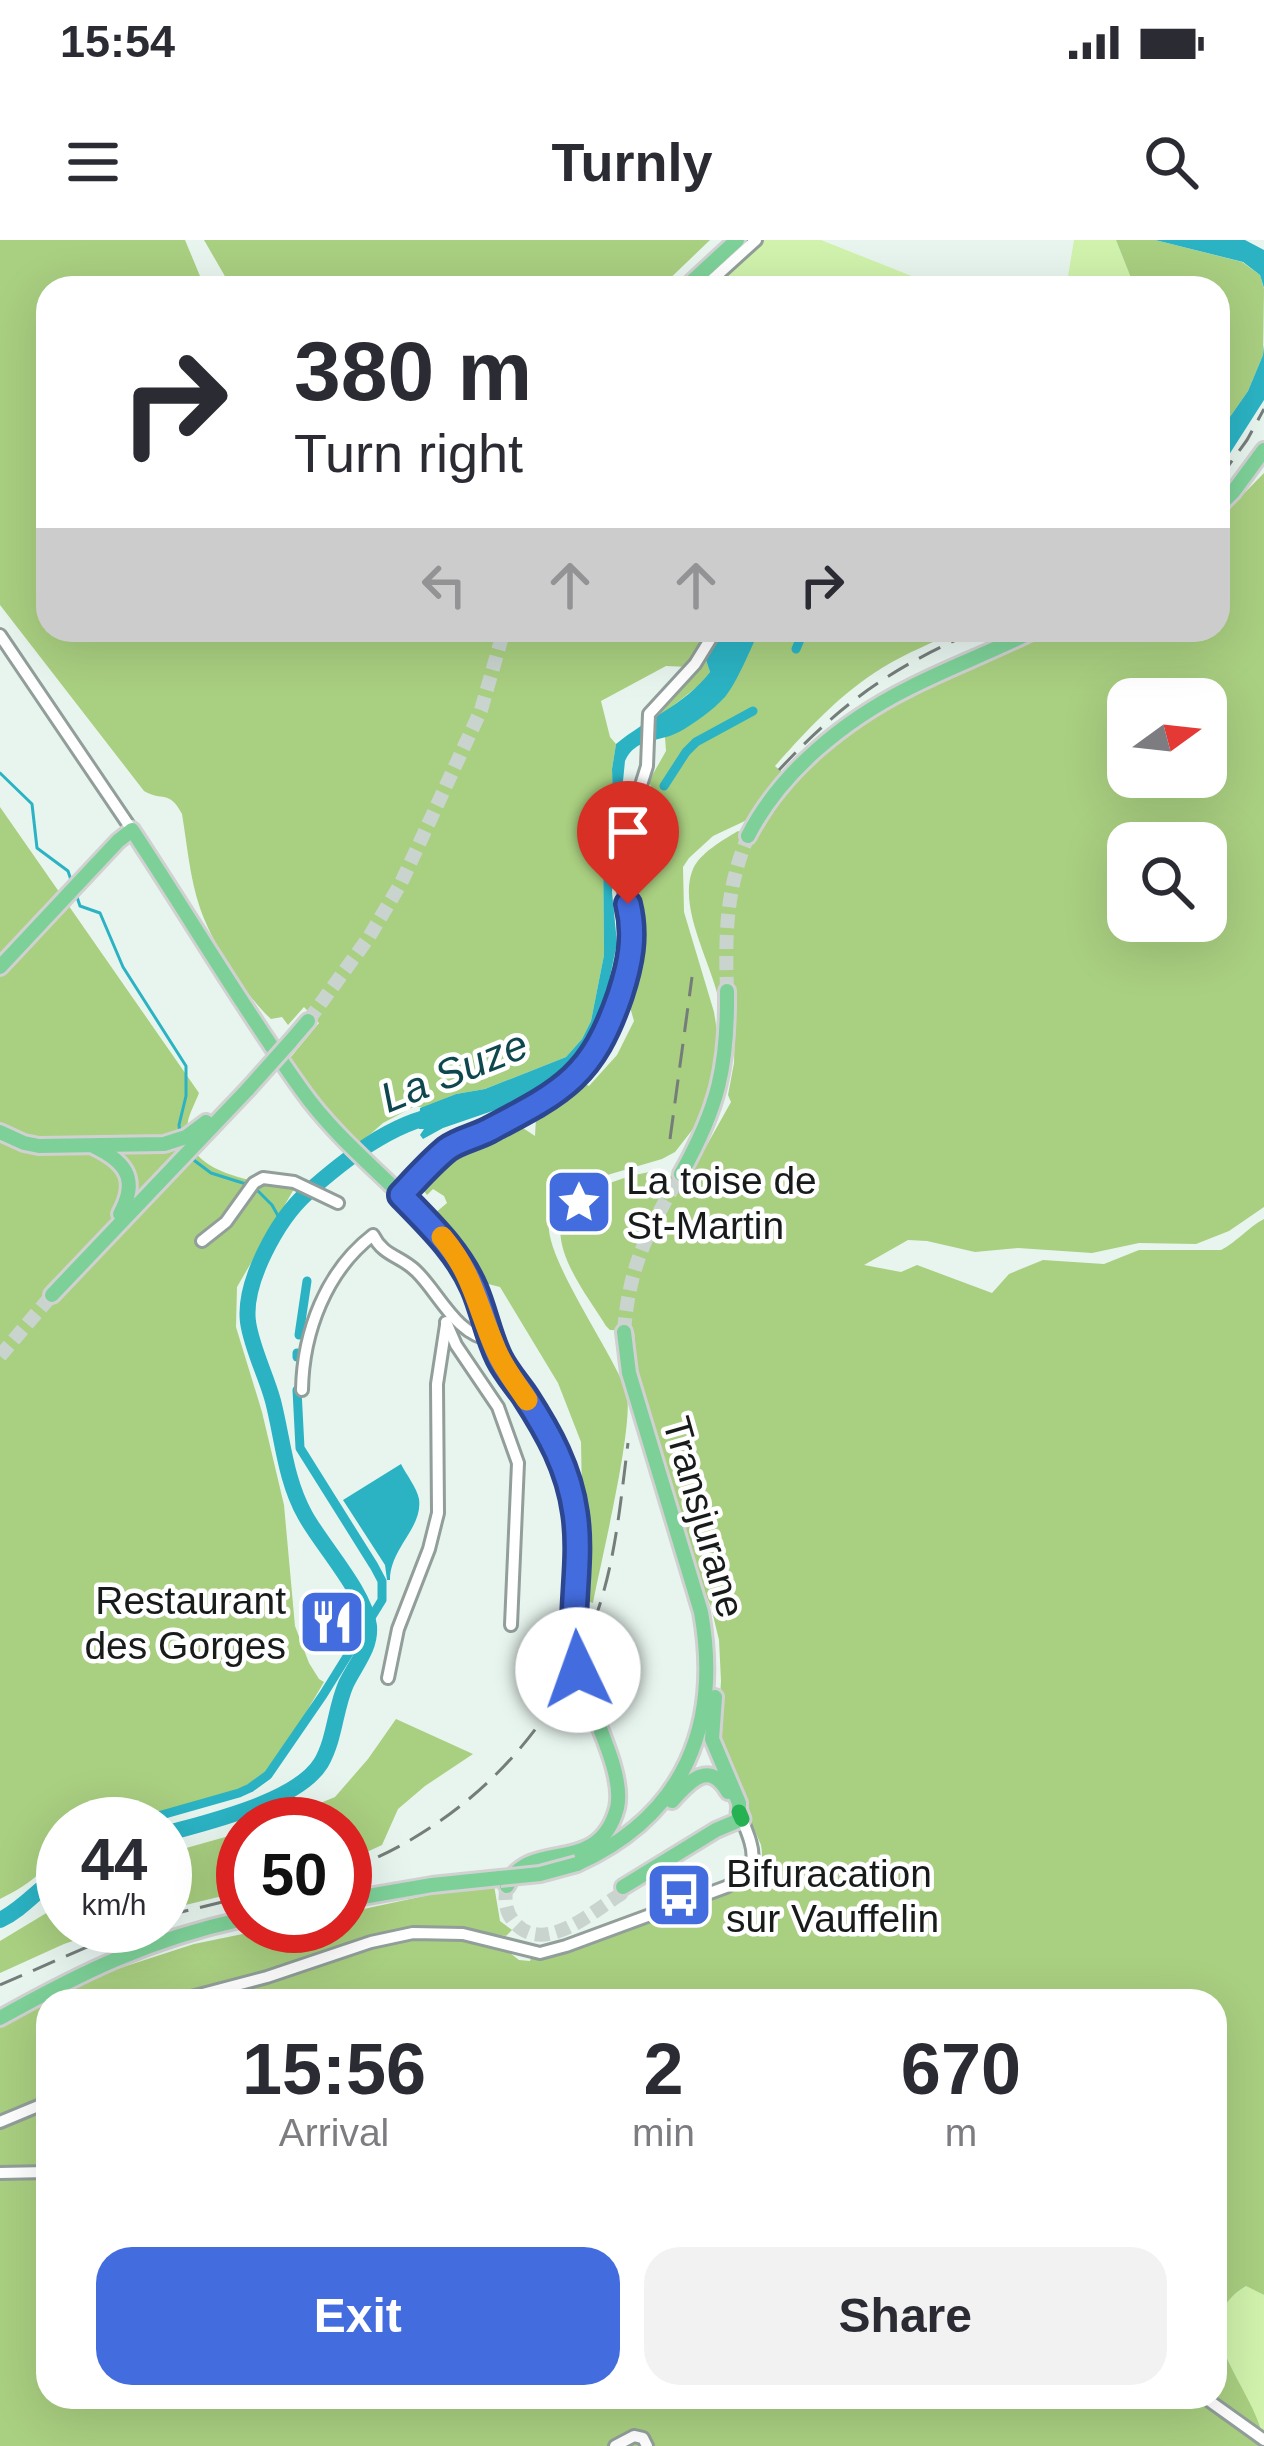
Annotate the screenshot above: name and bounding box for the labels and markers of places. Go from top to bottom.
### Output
pin [577,781,679,904]
place label: La toise de St-Martin [626,1159,817,1247]
place icon: La toise de St-Martin [544,1167,614,1237]
place label: Restaurant des Gorges [84,1579,286,1667]
restaurant icon: Restaurant des Gorges [297,1587,367,1657]
place label: Bifuracation sur Vauffelin [726,1852,939,1940]
bus stop icon: Bifuracation sur Vauffelin [644,1860,714,1930]

